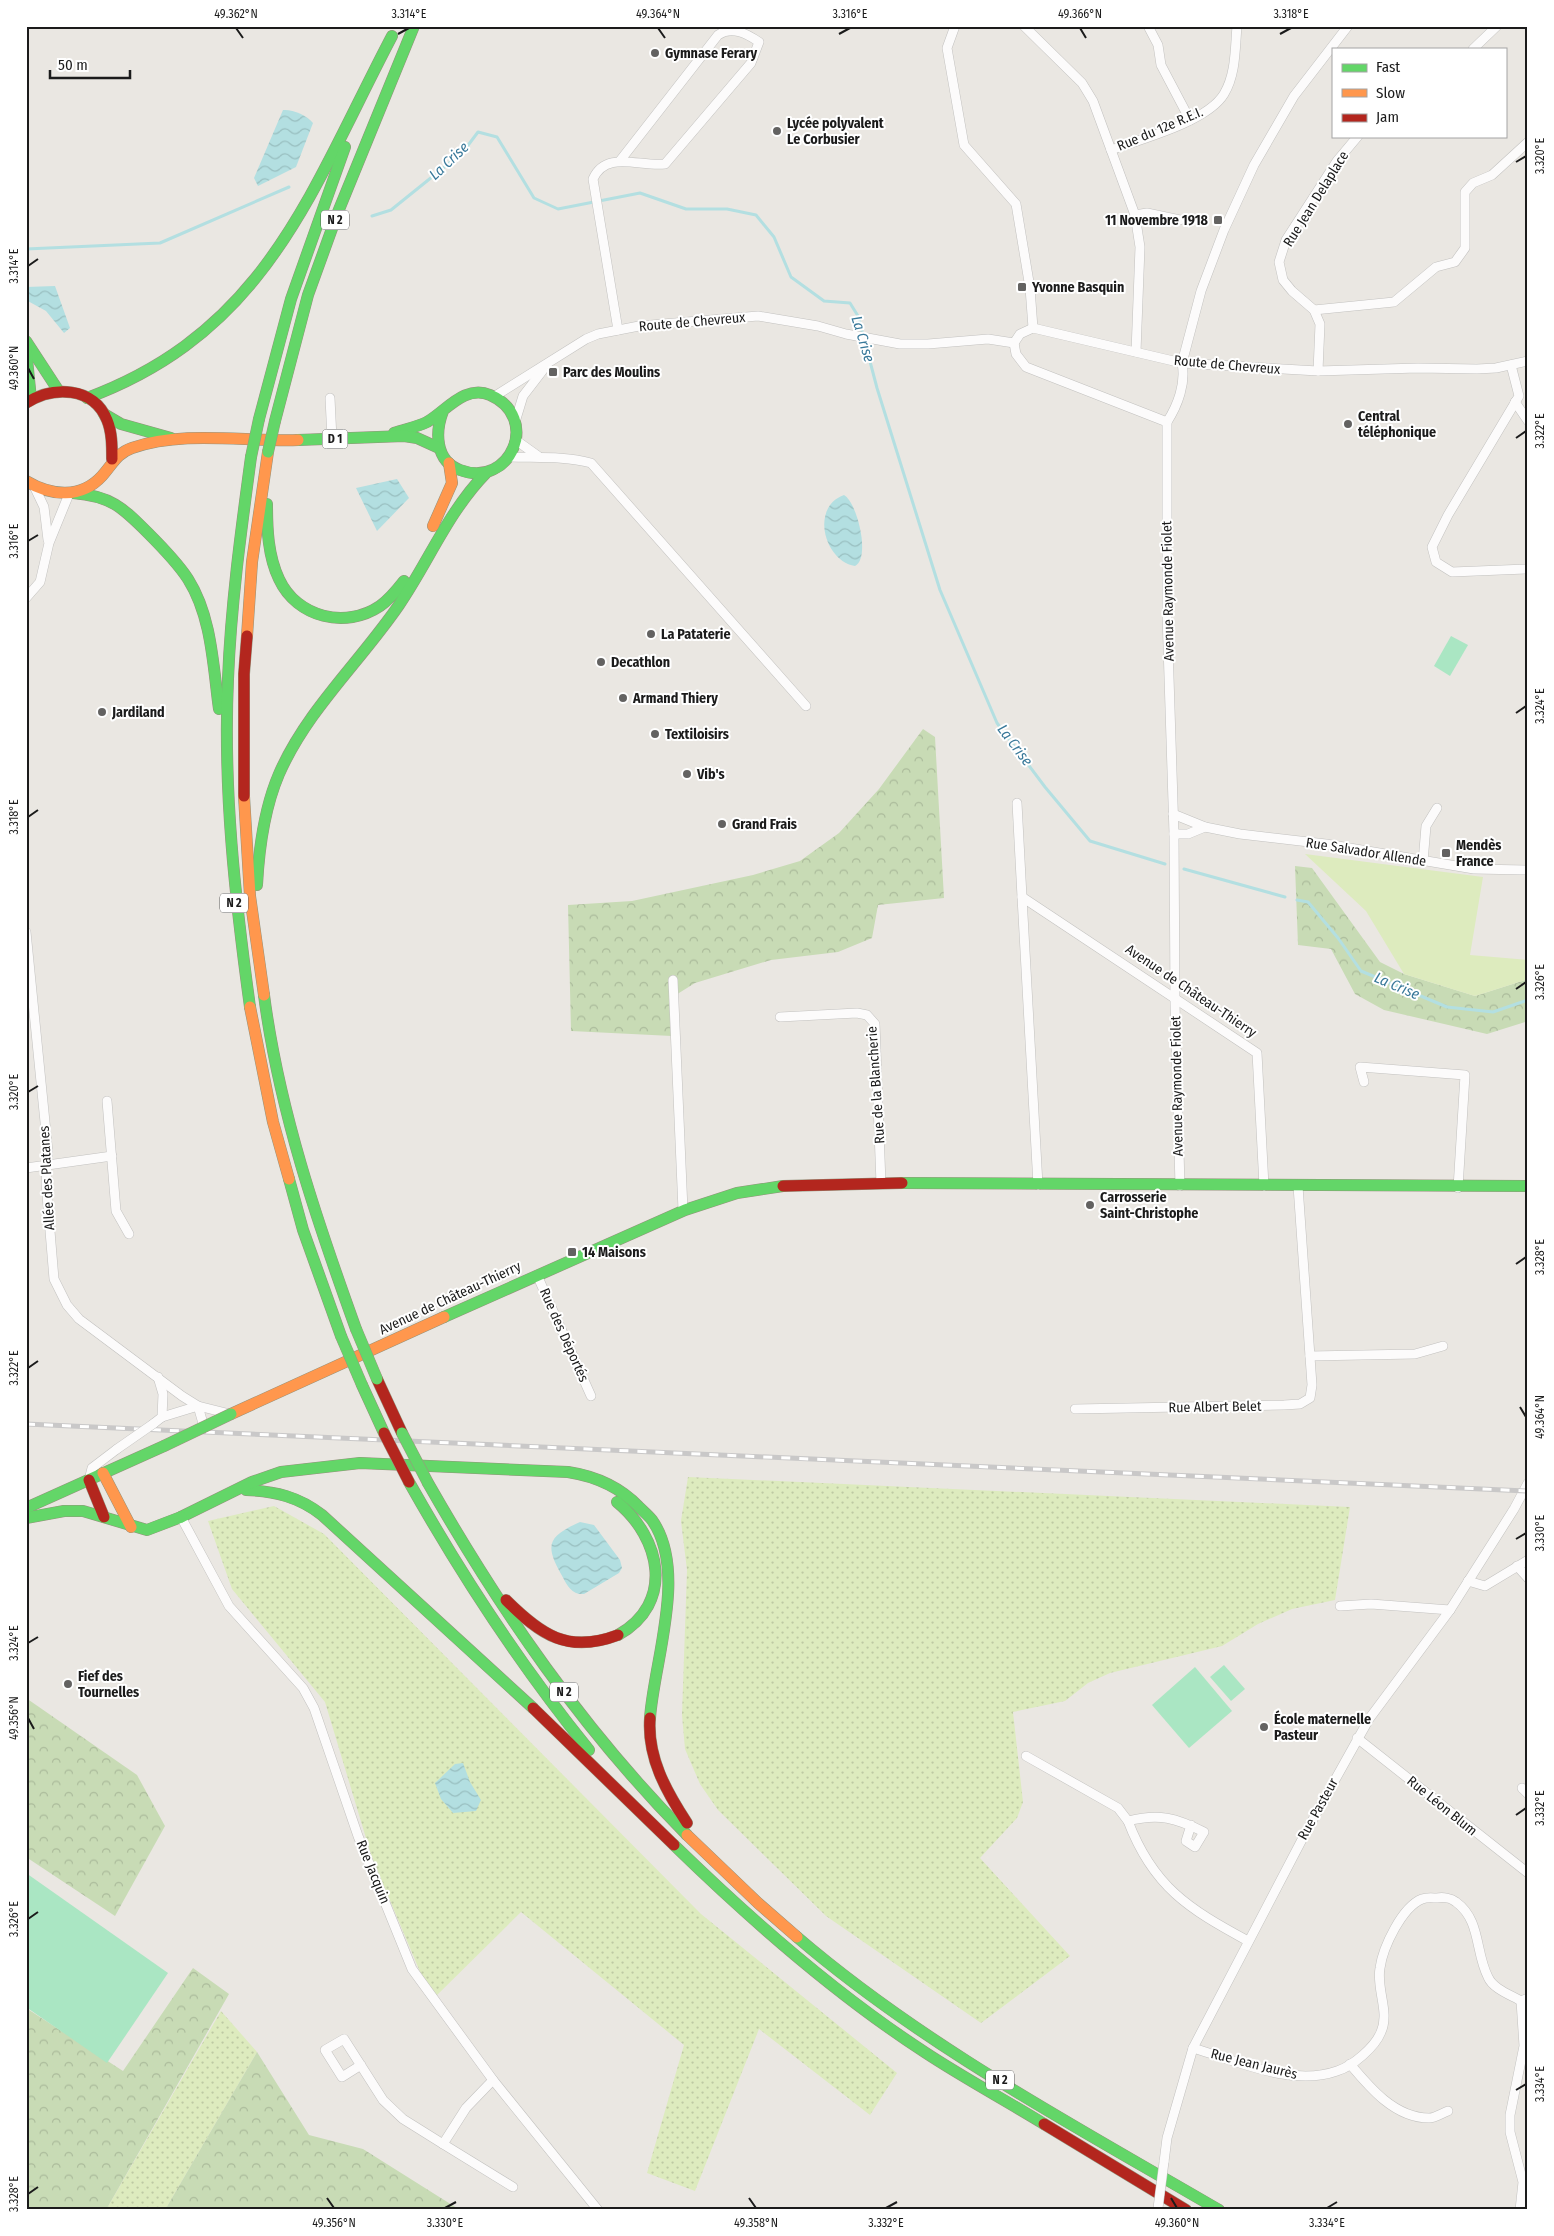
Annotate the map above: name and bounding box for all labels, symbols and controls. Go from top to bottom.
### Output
text: 49.362°N [214,7,258,21]
text: 3.314°E [392,7,427,21]
text: 49.364°N [636,7,680,21]
text: 3.316°E [833,7,868,21]
text: 49.366°N [1058,7,1102,21]
text: 3.318°E [1273,7,1309,21]
place label: Gymnase Ferary [665,45,758,62]
marker: Gymnase Ferary [649,47,661,59]
scale bar [50,48,130,80]
legend [1332,48,1506,138]
text: 50 m [58,56,88,74]
text: Fast [1376,58,1400,76]
text: Slow [1376,84,1405,102]
street label: Rue du 12e R.E.I. [1115,103,1206,155]
text: Jam [1376,108,1399,126]
place label: Lycée polyvalent Le Corbusier [787,115,885,148]
marker: Lycée polyvalent Le Corbusier [771,125,783,137]
water label: La Crise [426,138,472,184]
text: 3.320°E [1533,138,1547,174]
street label: Rue Jean Delaplace [1280,148,1352,250]
road number: N 2 [321,210,349,230]
place label: 11 Novembre 1918 [1105,212,1209,229]
marker: 11 Novembre 1918 [1212,214,1224,226]
text: 3.314°E [7,248,21,283]
place label: Yvonne Basquin [1031,279,1124,296]
marker: Yvonne Basquin [1016,281,1028,293]
street label: Route de Chevreux [638,309,747,335]
water label: La Crise [847,314,879,364]
text: 49.360°N [7,346,21,390]
street label: Route de Chevreux [1173,352,1282,378]
place label: Parc des Moulins [563,364,660,381]
marker: Parc des Moulins [547,366,559,378]
place label: Central téléphonique [1358,408,1436,441]
text: 3.322°E [1533,413,1547,449]
marker: Central téléphonique [1342,418,1354,430]
road number: D 1 [322,429,348,448]
street label: Avenue Raymonde Fiolet [1158,520,1178,661]
text: 3.316°E [7,523,21,558]
place label: La Pataterie [661,626,731,643]
marker: La Pataterie [645,628,657,640]
place label: Decathlon [611,654,670,671]
marker: Decathlon [595,656,607,668]
text: 3.324°E [1533,688,1547,724]
place label: Armand Thiery [632,690,718,707]
marker: Armand Thiery [617,692,629,704]
place label: Jardiland [111,704,165,721]
marker: Jardiland [96,706,108,718]
water label: La Crise [994,721,1036,769]
place label: Textiloisirs [665,726,729,743]
marker: Textiloisirs [649,728,661,740]
place label: Vib's [696,766,725,783]
marker: Vib's [681,768,693,780]
text: 3.318°E [7,799,21,835]
place label: Grand Frais [732,816,797,833]
marker: Grand Frais [716,818,728,830]
street label: Rue Salvador Allende [1305,834,1428,870]
place label: Mendès France [1456,837,1501,870]
marker: Mendès France [1440,847,1452,859]
road number: N 2 [220,894,248,912]
street label: Avenue de Château-Thierry [1122,941,1260,1042]
text: 3.326°E [1533,964,1547,1000]
water label: La Crise [1372,968,1422,1004]
street label: Avenue Raymonde Fiolet [1167,1015,1187,1156]
street label: Rue de la Blancherie [863,1026,889,1144]
text: 3.320°E [7,1074,21,1110]
street label: Allée des Platanes [36,1125,58,1231]
place label: Carrosserie Saint-Christophe [1100,1189,1198,1222]
marker: Carrosserie Saint-Christophe [1084,1199,1096,1211]
text: 3.328°E [1533,1239,1547,1275]
place label: 14 Maisons [582,1244,646,1261]
marker: 14 Maisons [566,1246,578,1258]
street label: Avenue de Château-Thierry [376,1257,524,1338]
street label: Rue des Déportés [536,1285,592,1385]
text: 3.322°E [7,1350,21,1386]
text: 49.364°N [1533,1395,1547,1439]
street label: Rue Albert Belet [1168,1398,1262,1416]
text: 3.330°E [1533,1514,1547,1551]
text: 3.324°E [7,1625,21,1661]
place label: Fief des Tournelles [78,1668,139,1701]
marker: Fief des Tournelles [62,1678,74,1690]
road number: N 2 [550,1682,578,1701]
text: 49.356°N [7,1696,21,1740]
place label: École maternelle Pasteur [1274,1710,1371,1744]
marker: École maternelle Pasteur [1258,1721,1270,1733]
street label: Rue Léon Blum [1403,1773,1481,1839]
street label: Rue Pasteur [1294,1775,1342,1843]
text: 3.332°E [1533,1790,1547,1826]
street label: Rue Jacquin [353,1838,393,1906]
text: 3.326°E [7,1901,21,1937]
street label: Rue Jean Jaurès [1209,2045,1299,2083]
text: 3.334°E [1533,2066,1547,2102]
road number: N 2 [986,2070,1014,2090]
text: 3.328°E [7,2176,21,2212]
text: 49.356°N [312,2216,356,2230]
text: 3.330°E [427,2216,464,2230]
text: 49.358°N [734,2216,778,2230]
text: 3.332°E [868,2216,904,2230]
text: 49.360°N [1155,2216,1199,2230]
text: 3.334°E [1309,2216,1345,2230]

